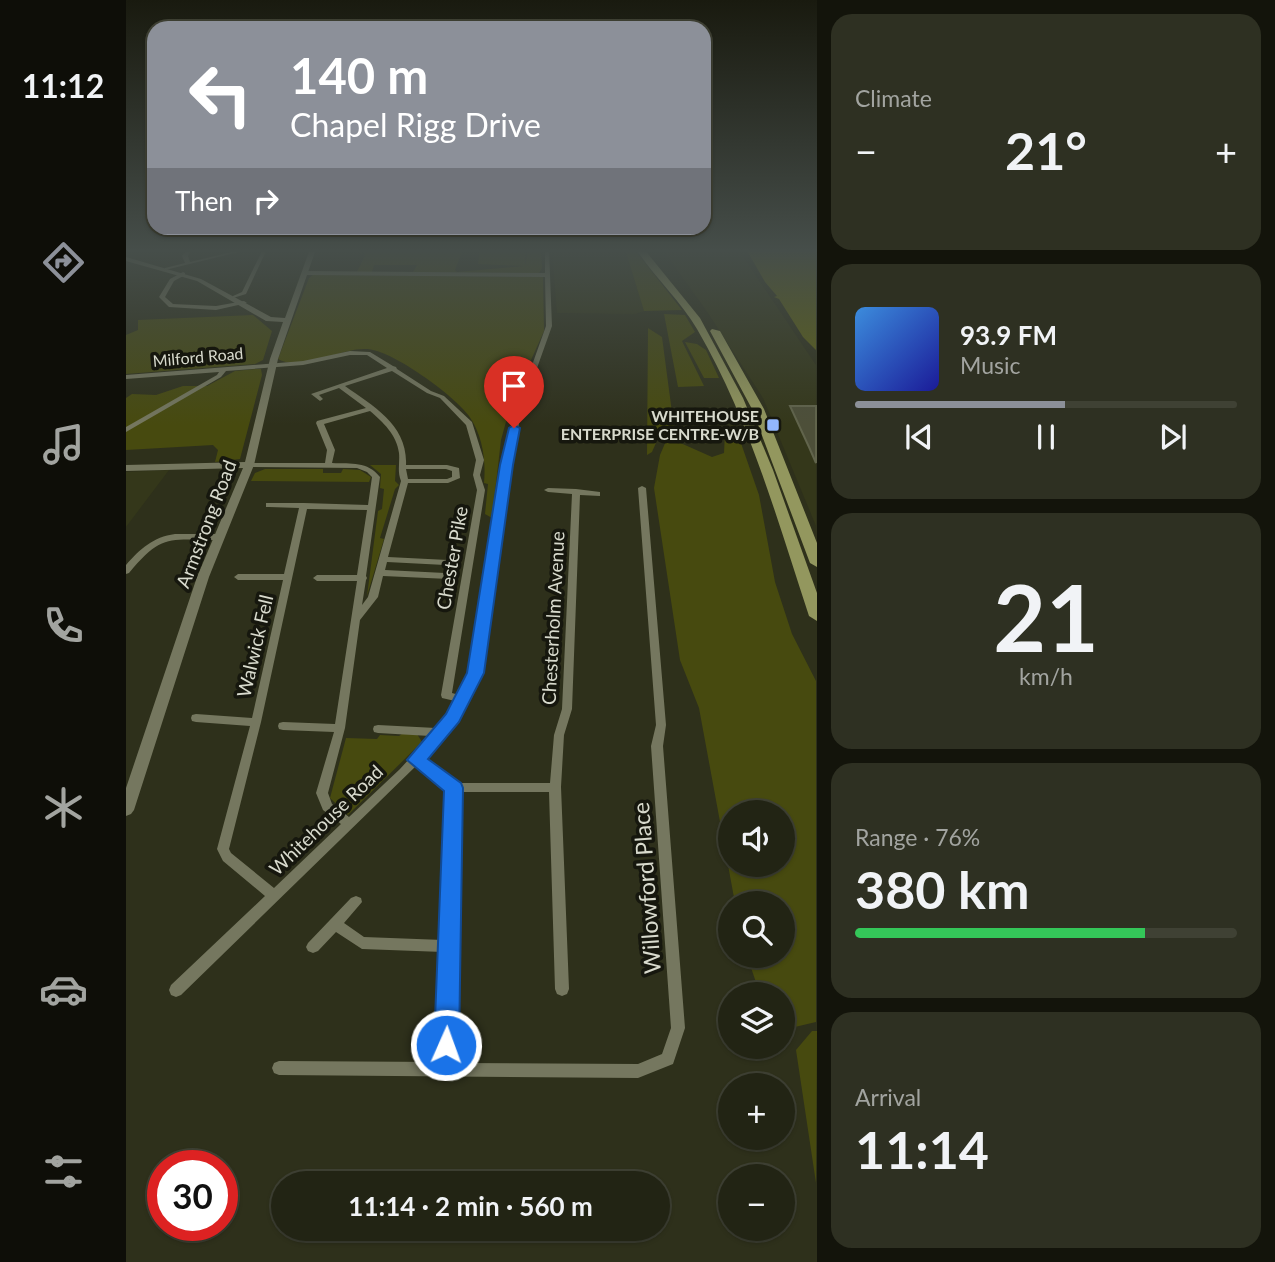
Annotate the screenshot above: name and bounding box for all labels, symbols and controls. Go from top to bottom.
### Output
text: 140 m [290,46,428,104]
icon: left [175,49,266,140]
text: 11:12 [22,66,104,105]
text: Climate [855,84,932,112]
text: Chapel Rigg Drive [290,105,541,144]
text: 21° [1005,119,1087,181]
text: − [855,128,877,174]
text: + [1215,128,1237,174]
icon: right [247,182,285,220]
text: Then [175,185,233,217]
icon: directions [39,238,88,287]
text: 93.9 FM [960,319,1057,351]
street label: Milford Road [152,343,244,370]
text: Music [960,351,1020,379]
pin [484,356,544,428]
icon: arrive [495,367,533,405]
place label: WHITEHOUSE ENTERPRISE CENTRE-W/B [561,406,759,443]
marker: WHITEHOUSE ENTERPRISE CENTRE-W/B [765,417,781,433]
icon: previous [900,418,938,456]
icon: pause [1027,418,1065,456]
icon: next [1154,418,1192,456]
icon: music [39,420,88,469]
street label: Armstrong Road [171,457,240,591]
street label: Chester Pike [431,504,472,612]
street label: Chesterholm Avenue [536,531,569,705]
text: 21 [993,562,1099,671]
street label: Walwick Fell [232,592,277,699]
icon: phone [39,601,88,650]
text: km/h [1019,662,1073,690]
street label: Whitehouse Road [264,760,387,880]
icon: climate [39,783,88,832]
map controls [718,800,795,1241]
button: sound [718,800,795,877]
street label: Willowford Place [626,801,666,975]
text: Range · 76% [855,823,980,851]
text: 380 km [855,858,1029,920]
button: search [718,891,795,968]
icon: car [39,965,88,1014]
button: layers [718,982,795,1059]
position arrow [409,1008,483,1082]
button: + [718,1073,795,1150]
text: Arrival [855,1083,921,1111]
text: 11:14 [855,1118,989,1180]
icon: filters [39,1147,88,1196]
speed limit sign: 30 [147,1150,238,1241]
button: − [718,1164,795,1241]
text: 11:14 · 2 min · 560 m [348,1190,593,1222]

